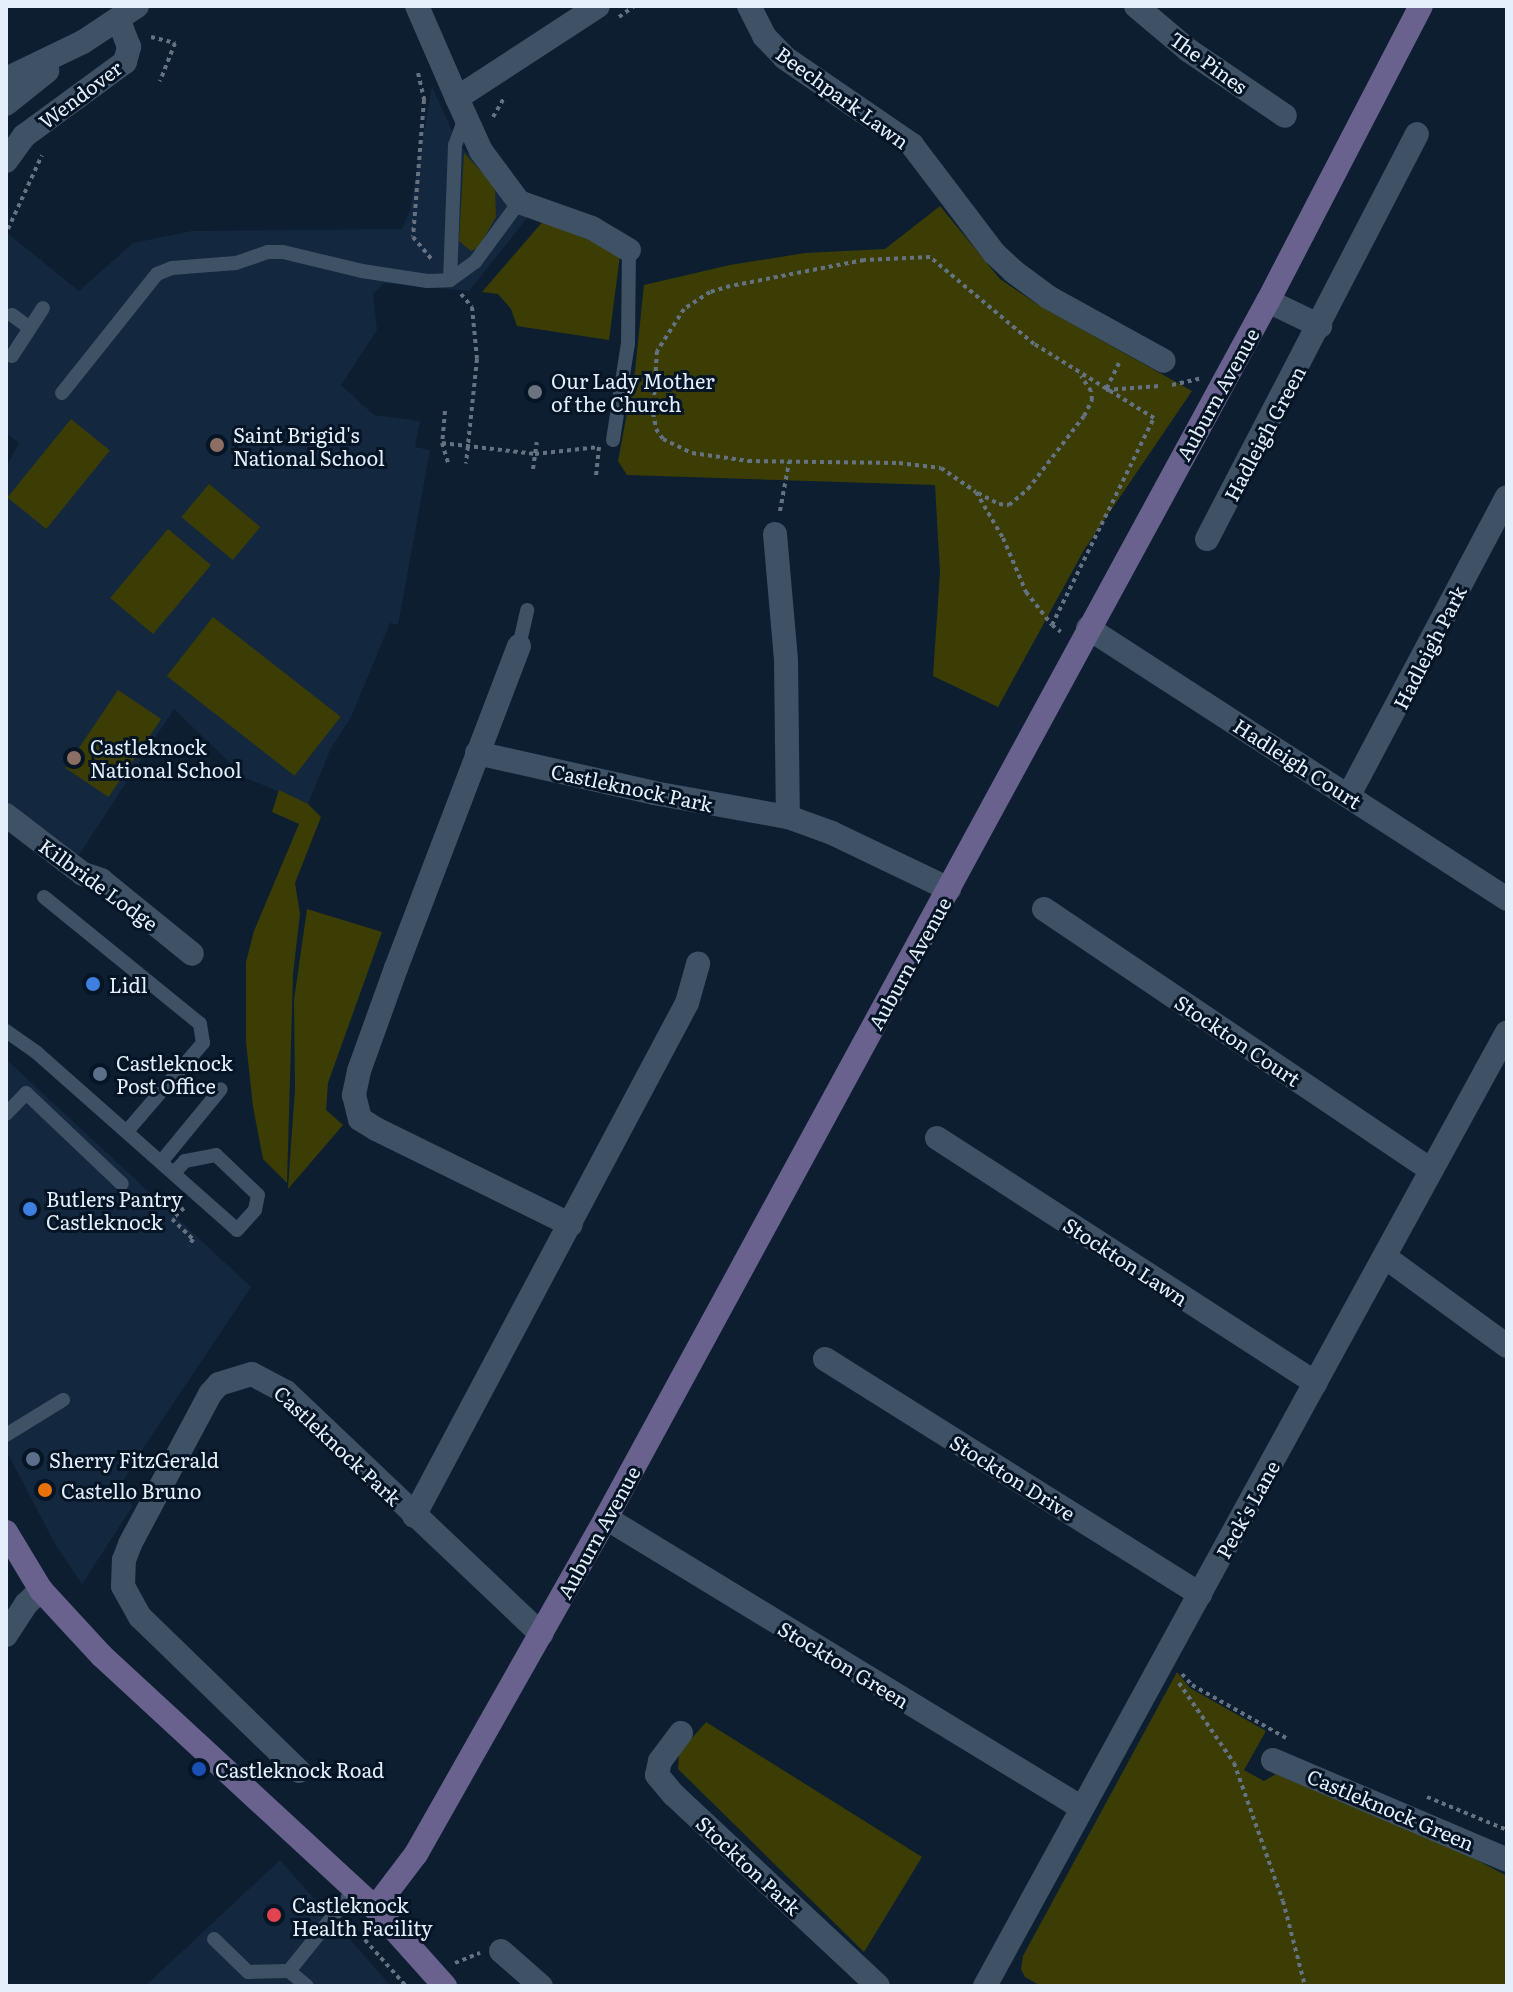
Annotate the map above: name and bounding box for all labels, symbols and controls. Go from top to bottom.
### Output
street label: The Pines [1166,26,1252,98]
street label: Beechpark Lawn [772,41,914,153]
street label: Wendover [34,55,126,133]
street label: Auburn Avenue [1171,324,1263,464]
street label: Hadleigh Green [1218,361,1310,505]
place label: Our Lady Mother of the Church [551,368,715,415]
marker: Our Lady Mother of the Church [526,383,544,401]
place label: Saint Brigid's National School [233,422,385,469]
marker: Saint Brigid's National School [208,436,226,454]
street label: Hadleigh Park [1388,581,1470,713]
street label: Hadleigh Court [1230,713,1366,813]
place label: Castleknock National School [90,734,242,781]
marker: Castleknock National School [65,749,83,767]
street label: Castleknock Park [549,758,715,816]
street label: Kilbride Lodge [35,833,163,935]
street label: Auburn Avenue [863,893,955,1033]
place label: Lidl [109,972,147,996]
marker: Lidl [84,975,102,993]
street label: Stockton Court [1171,989,1305,1091]
place label: Castleknock Post Office [116,1050,233,1097]
marker: Castleknock Post Office [91,1065,109,1083]
place label: Butlers Pantry Castleknock [46,1186,182,1233]
marker: Butlers Pantry Castleknock [21,1200,39,1218]
street label: Stockton Lawn [1059,1212,1193,1310]
street label: Castleknock Park [270,1380,406,1510]
street label: Stockton Drive [946,1429,1080,1525]
place label: Sherry FitzGerald [49,1447,219,1471]
marker: Sherry FitzGerald [24,1450,42,1468]
street label: Peck's Lane [1210,1456,1284,1562]
street label: Auburn Avenue [552,1462,644,1602]
place label: Castello Bruno [61,1478,201,1502]
marker: Castello Bruno [36,1481,54,1499]
street label: Stockton Green [774,1616,914,1712]
place label: Castleknock Road [215,1757,384,1781]
marker: Castleknock Road [190,1760,208,1778]
street label: Castleknock Green [1304,1763,1478,1855]
street label: Stockton Park [692,1811,806,1919]
place label: Castleknock Health Facility [292,1892,433,1939]
marker: Castleknock Health Facility [263,1904,285,1926]

